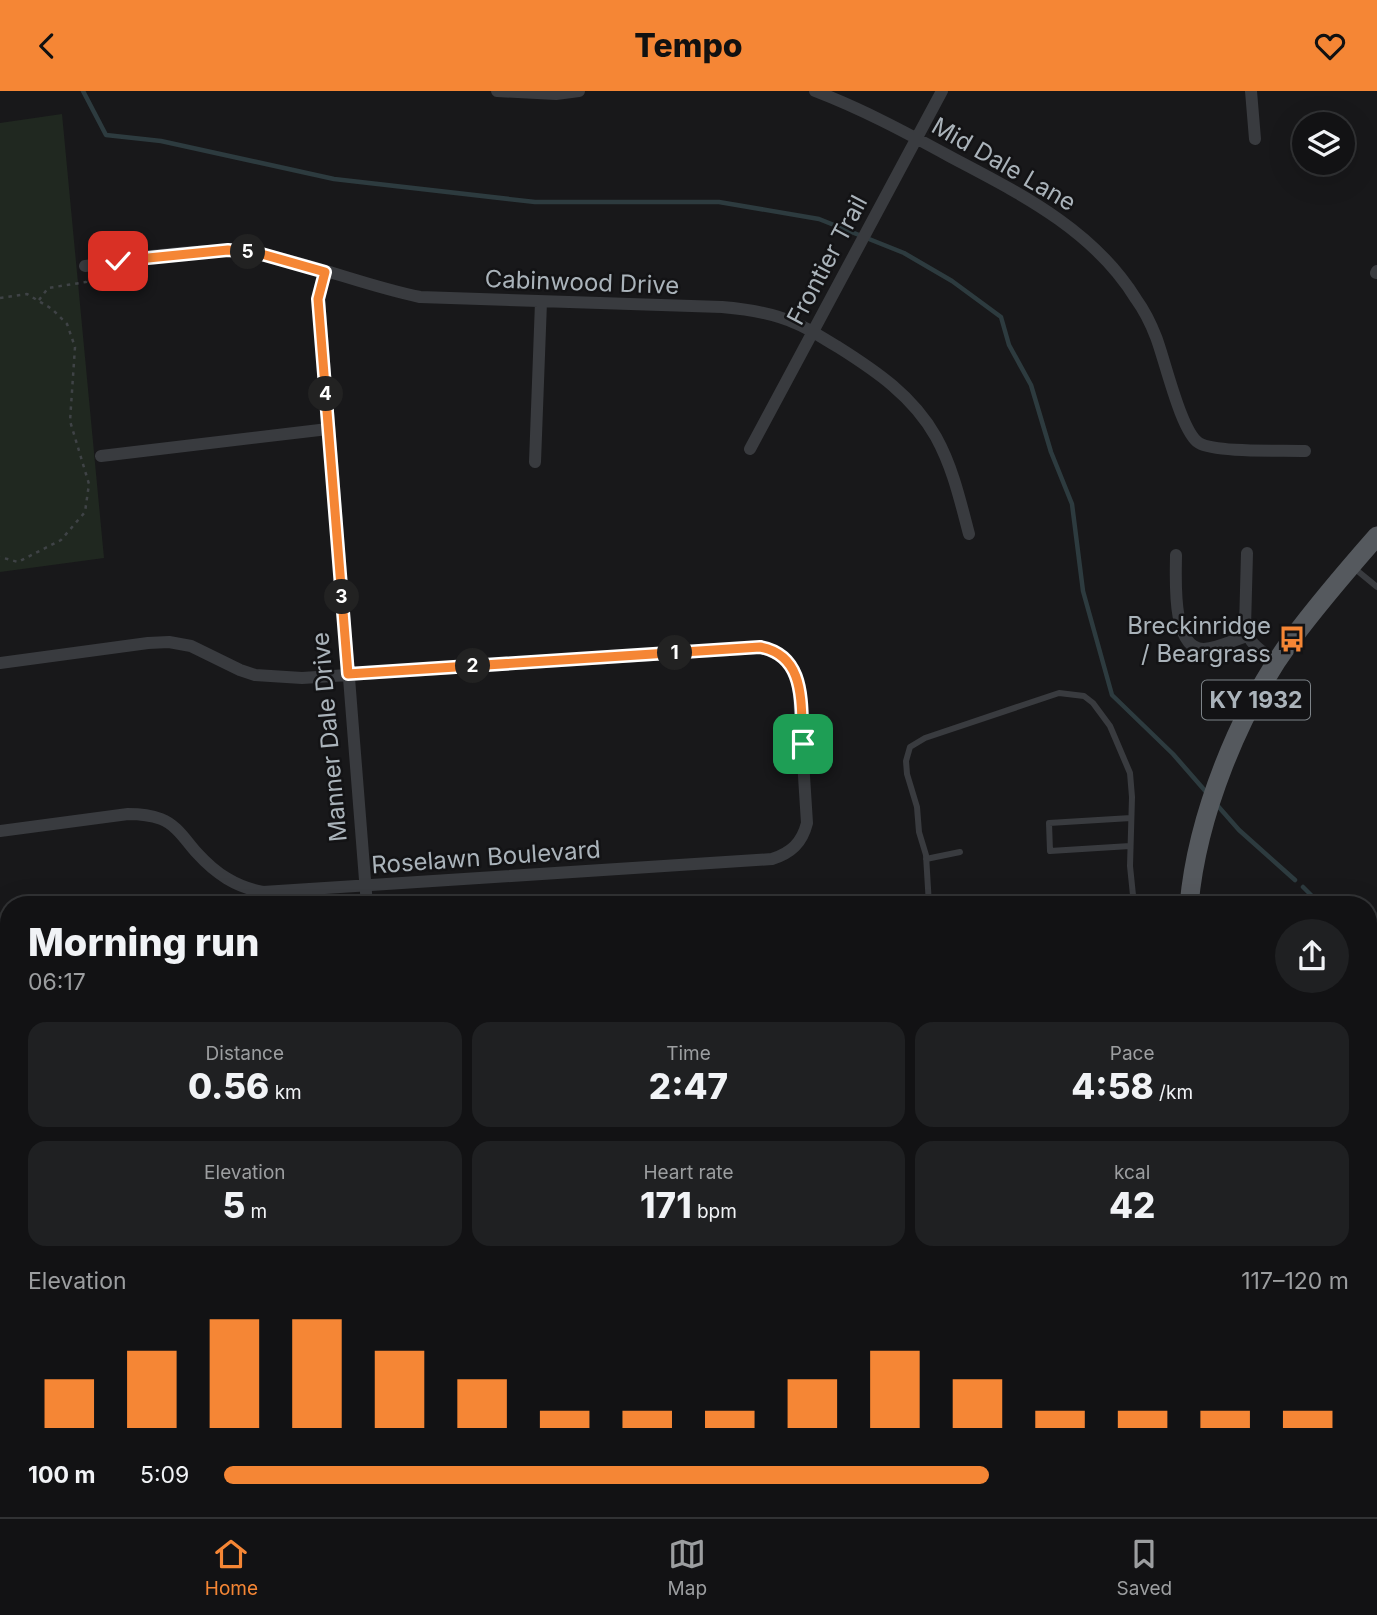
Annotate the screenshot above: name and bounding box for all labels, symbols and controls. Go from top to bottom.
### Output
text: Tempo [634,26,743,65]
icon: back [28,27,66,65]
icon: heart [1311,27,1349,65]
street label: Mid Dale Lane [927,111,1081,217]
map controls [1292,112,1355,175]
button: layers [1292,112,1355,175]
street label: Frontier Trail [781,190,873,330]
pin [88,231,148,291]
pin: 5 [230,235,266,269]
text: 5 [241,240,254,263]
icon: check [99,242,137,280]
street label: Cabinwood Drive [484,264,680,300]
pin: 4 [308,377,344,411]
text: 4 [319,382,332,405]
pin: 3 [324,580,360,615]
text: 3 [335,585,348,608]
place label: Breckinridge / Beargrass [1127,611,1271,668]
bus stop icon: Breckinridge / Beargrass [1277,624,1307,654]
street label: Manner Dale Drive [305,631,353,843]
pin: 1 [658,635,692,671]
text: 1 [670,641,679,664]
pin: 2 [456,649,490,683]
text: 2 [467,654,478,677]
road number: KY 1932 [1202,681,1310,719]
pin [773,714,833,774]
icon: arrive [784,725,822,763]
street label: Roselawn Boulevard [370,835,602,879]
text: Morning run [28,919,259,965]
button: share [1275,919,1349,993]
text: 06:17 [28,968,86,996]
text: Distance [206,1042,284,1065]
text: Time [666,1042,711,1065]
text: Pace [1110,1042,1155,1065]
text: 0.56 [188,1065,269,1107]
text: 2:47 [649,1065,728,1107]
text: 4:58 [1071,1065,1154,1107]
text: km [269,1081,302,1104]
text: /km [1154,1081,1193,1104]
text: Elevation [204,1161,286,1184]
text: Heart rate [643,1161,733,1184]
text: kcal [1114,1161,1150,1184]
text: 5 [222,1184,245,1226]
text: 171 [640,1184,692,1226]
text: 42 [1109,1184,1155,1226]
text: m [245,1200,267,1223]
text: bpm [692,1200,737,1223]
text: Elevation [28,1267,127,1295]
text: 117–120 m [1241,1267,1349,1295]
text: 100 m [28,1461,95,1489]
text: 5:09 [140,1461,189,1489]
tab: Home [205,1535,258,1600]
tab: Map [668,1535,707,1600]
tab: Saved [1117,1535,1172,1600]

